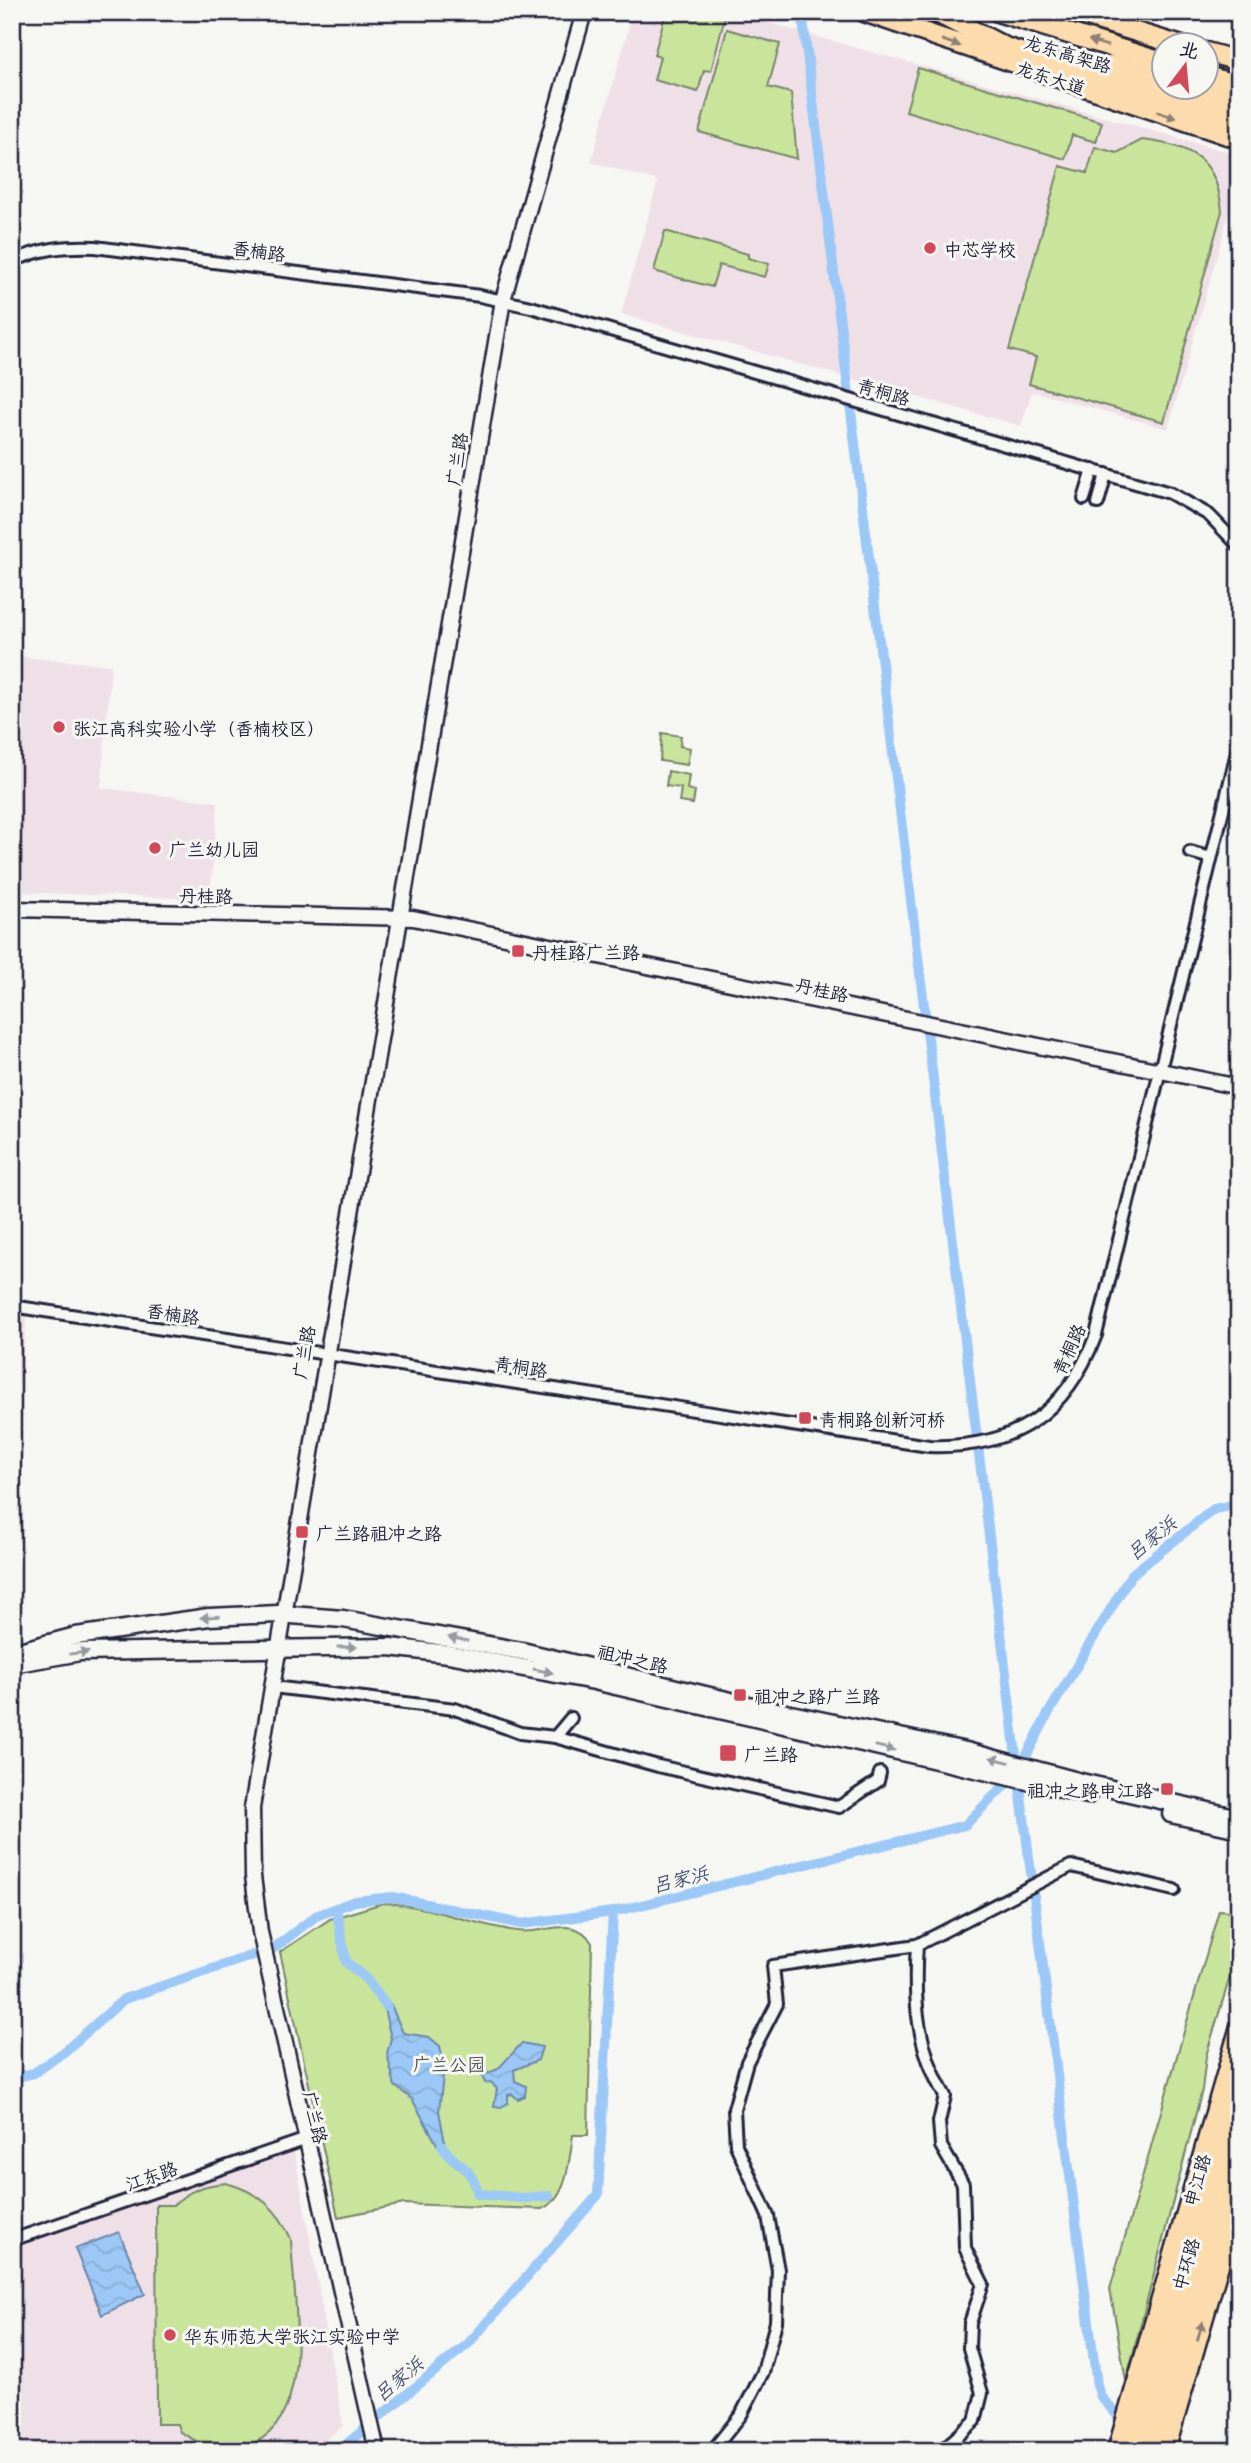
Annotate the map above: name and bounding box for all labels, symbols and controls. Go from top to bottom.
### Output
street label: 龙东高架路 [1021,27,1115,79]
north arrow [1150,32,1220,102]
text: 北 [1177,33,1203,65]
one-way arrow [1088,37,1109,47]
one-way arrow [941,38,962,49]
street label: 龙东大道 [1013,53,1089,101]
one-way arrow [1156,110,1177,121]
street label: 香楠路 [230,233,288,267]
place label: 中芯学校 [944,235,1016,262]
marker: 中芯学校 [922,240,938,256]
street label: 青桐路 [854,371,914,411]
street label: 广兰路 [438,430,474,488]
place label: 张江高科实验小学（香楠校区） [73,714,325,741]
marker: 张江高科实验小学（香楠校区） [51,719,67,735]
place label: 广兰幼儿园 [169,835,259,862]
marker: 广兰幼儿园 [147,840,163,856]
street label: 丹桂路 [179,881,233,909]
place label: 丹桂路广兰路 [532,938,640,965]
marker: 丹桂路广兰路 [510,943,526,959]
street label: 丹桂路 [793,970,851,1008]
street label: 香楠路 [144,1295,202,1331]
street label: 青桐路 [1044,1319,1092,1379]
street label: 广兰路 [285,1323,321,1381]
street label: 青桐路 [492,1348,550,1384]
place label: 青桐路创新河桥 [819,1405,945,1432]
marker: 青桐路创新河桥 [797,1410,813,1426]
water label: 吕家浜 [1120,1508,1183,1566]
place label: 广兰路祖冲之路 [316,1519,442,1546]
marker: 广兰路祖冲之路 [294,1524,310,1540]
one-way arrow [198,1612,220,1623]
one-way arrow [447,1634,469,1645]
street label: 祖冲之路 [595,1637,671,1679]
one-way arrow [336,1641,358,1653]
one-way arrow [69,1647,91,1658]
one-way arrow [532,1666,554,1677]
place label: 祖冲之路广兰路 [754,1682,880,1709]
marker: 祖冲之路广兰路 [732,1687,748,1703]
place label: 广兰路 [744,1740,798,1767]
marker: 广兰路 [718,1743,738,1763]
one-way arrow [874,1743,896,1754]
one-way arrow [988,1754,1010,1765]
place label: 祖冲之路申江路 [1027,1776,1153,1803]
marker: 祖冲之路申江路 [1159,1781,1175,1797]
water label: 吕家浜 [649,1857,712,1898]
park label: 广兰公园 [413,2050,485,2077]
street label: 广兰路 [297,2088,335,2146]
street label: 申江路 [1176,2150,1216,2210]
street label: 江东路 [121,2153,181,2197]
street label: 中环路 [1165,2234,1205,2294]
one-way arrow [1195,2320,1205,2341]
place label: 华东师范大学张江实验中学 [184,2322,400,2349]
marker: 华东师范大学张江实验中学 [162,2327,178,2343]
water label: 吕家浜 [367,2348,430,2407]

